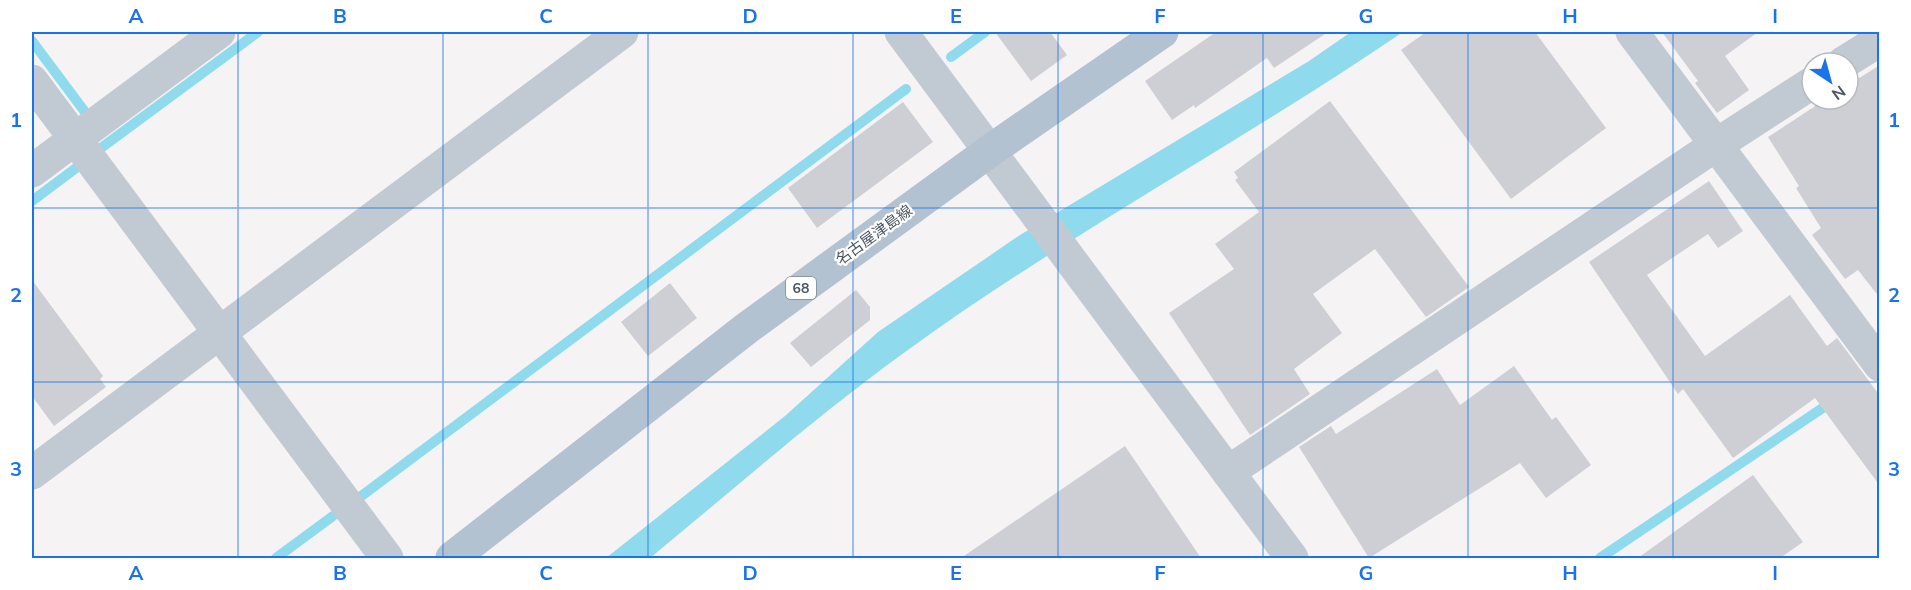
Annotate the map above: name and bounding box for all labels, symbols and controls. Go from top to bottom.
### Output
text: A [129,3,144,28]
text: B [333,3,347,28]
text: C [539,3,553,28]
text: D [742,3,758,28]
text: E [950,3,962,28]
text: F [1154,3,1166,28]
text: G [1359,3,1373,28]
text: H [1562,3,1578,28]
text: I [1772,3,1778,28]
north arrow [1800,51,1860,111]
text: N [1828,81,1850,105]
text: 1 [10,107,22,132]
text: 1 [1888,107,1900,132]
street label: 名古屋津島線 [832,200,916,269]
road number: 68 [786,277,816,299]
text: 2 [10,282,22,307]
text: 2 [1888,282,1900,307]
text: 3 [10,456,22,481]
text: 3 [1888,456,1900,481]
text: A [129,560,144,585]
text: B [333,560,347,585]
text: C [539,560,553,585]
text: D [742,560,758,585]
text: E [950,560,962,585]
text: F [1154,560,1166,585]
text: G [1359,560,1373,585]
text: H [1562,560,1578,585]
text: I [1772,560,1778,585]

